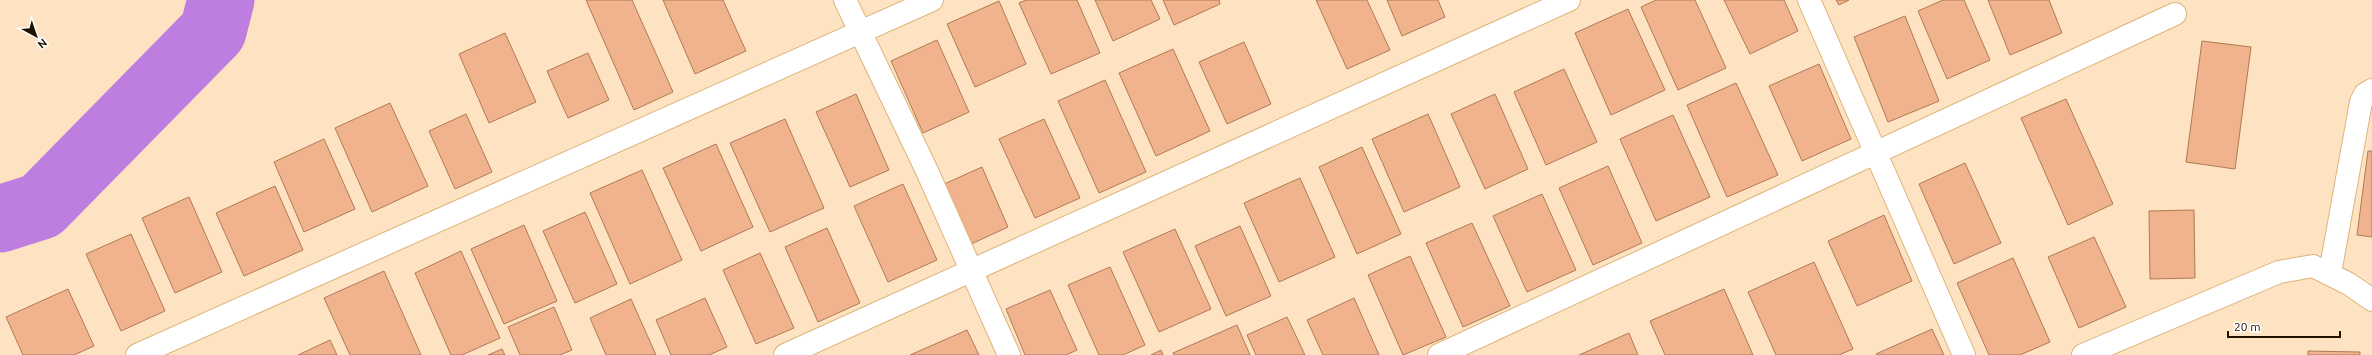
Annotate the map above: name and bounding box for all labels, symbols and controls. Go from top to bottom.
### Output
north arrow [16,16,56,56]
text: N [35,36,49,51]
scale bar [2228,313,2340,339]
text: 20 m [2234,320,2261,333]

